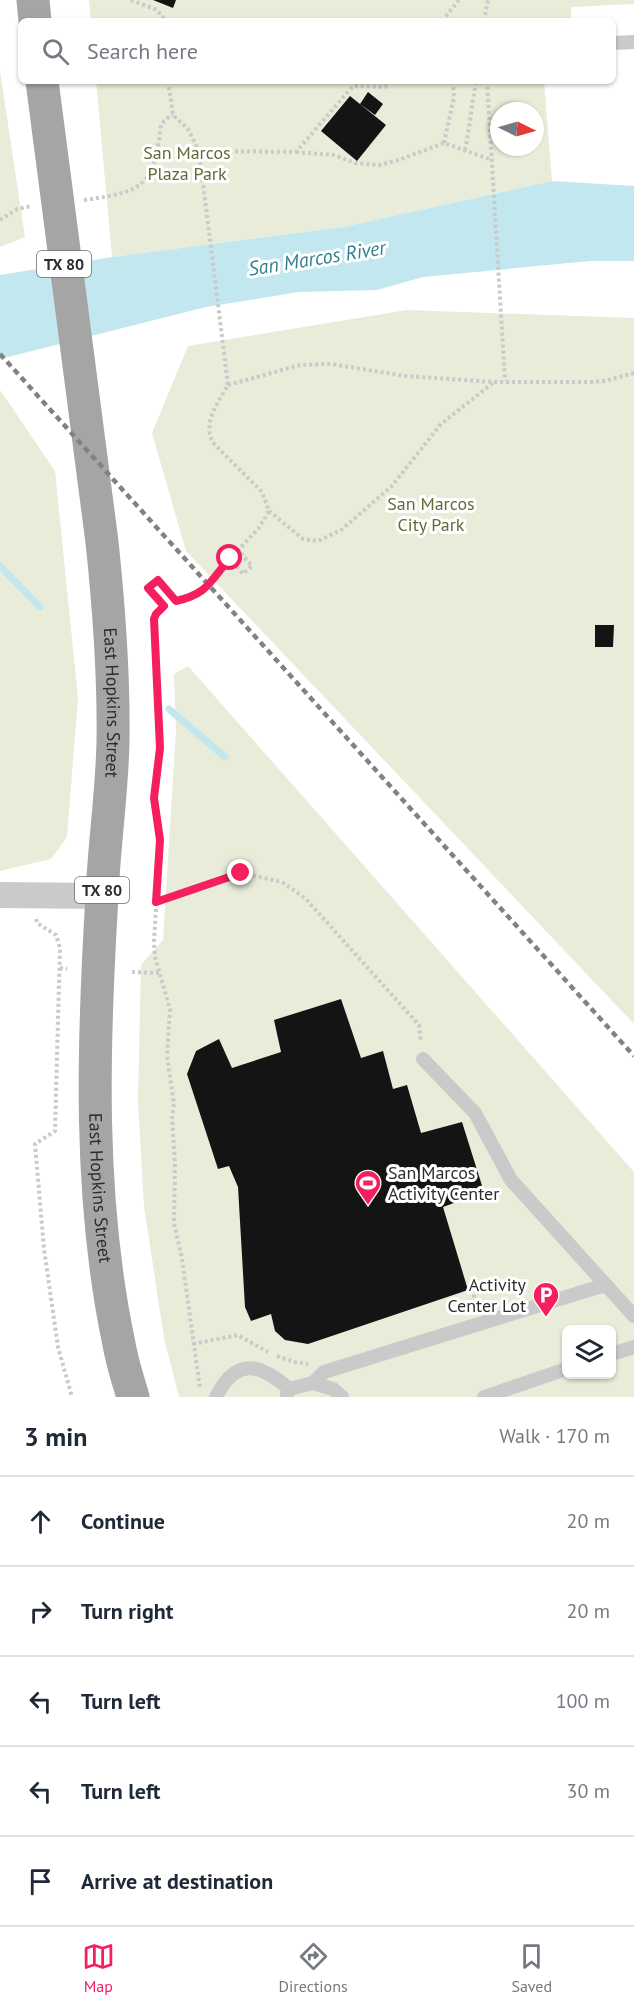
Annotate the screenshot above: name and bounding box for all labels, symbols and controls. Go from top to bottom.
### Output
search box [18,18,616,84]
icon: search [39,35,72,68]
text: Search here [87,37,198,65]
north arrow [490,102,544,156]
park label: San Marcos Plaza Park [143,141,231,185]
water label: San Marcos River [246,234,389,282]
road number: TX 80 [37,251,91,277]
park label: San Marcos City Park [387,492,475,536]
route start [216,544,242,570]
street label: East Hopkins Street [99,627,125,779]
route end [227,859,253,885]
road number: TX 80 [75,877,129,903]
street label: East Hopkins Street [84,1113,117,1264]
place label: San Marcos Activity Center [388,1161,499,1205]
sports icon: San Marcos Activity Center [353,1168,383,1206]
place label: Activity Center Lot [447,1273,527,1317]
parking icon: Activity Center Lot [531,1280,561,1318]
map controls [562,1325,616,1379]
button: layers [562,1325,616,1379]
text: 3 min [24,1420,87,1453]
text: Walk · 170 m [499,1423,610,1449]
icon: ahead [24,1505,57,1538]
text: Continue [81,1507,165,1535]
text: 20 m [567,1508,610,1534]
icon: right [24,1595,57,1628]
text: Turn right [81,1597,173,1625]
text: 20 m [567,1598,610,1624]
icon: left [24,1685,57,1718]
text: Turn left [81,1687,161,1715]
text: 100 m [556,1688,610,1714]
icon: left [24,1775,57,1808]
text: Turn left [81,1777,161,1805]
text: 30 m [567,1778,610,1804]
icon: arrive [24,1865,57,1898]
text: Arrive at destination [81,1867,273,1895]
tab: Map [82,1940,115,1996]
tab: Directions [279,1940,348,1996]
tab: Saved [511,1940,552,1996]

